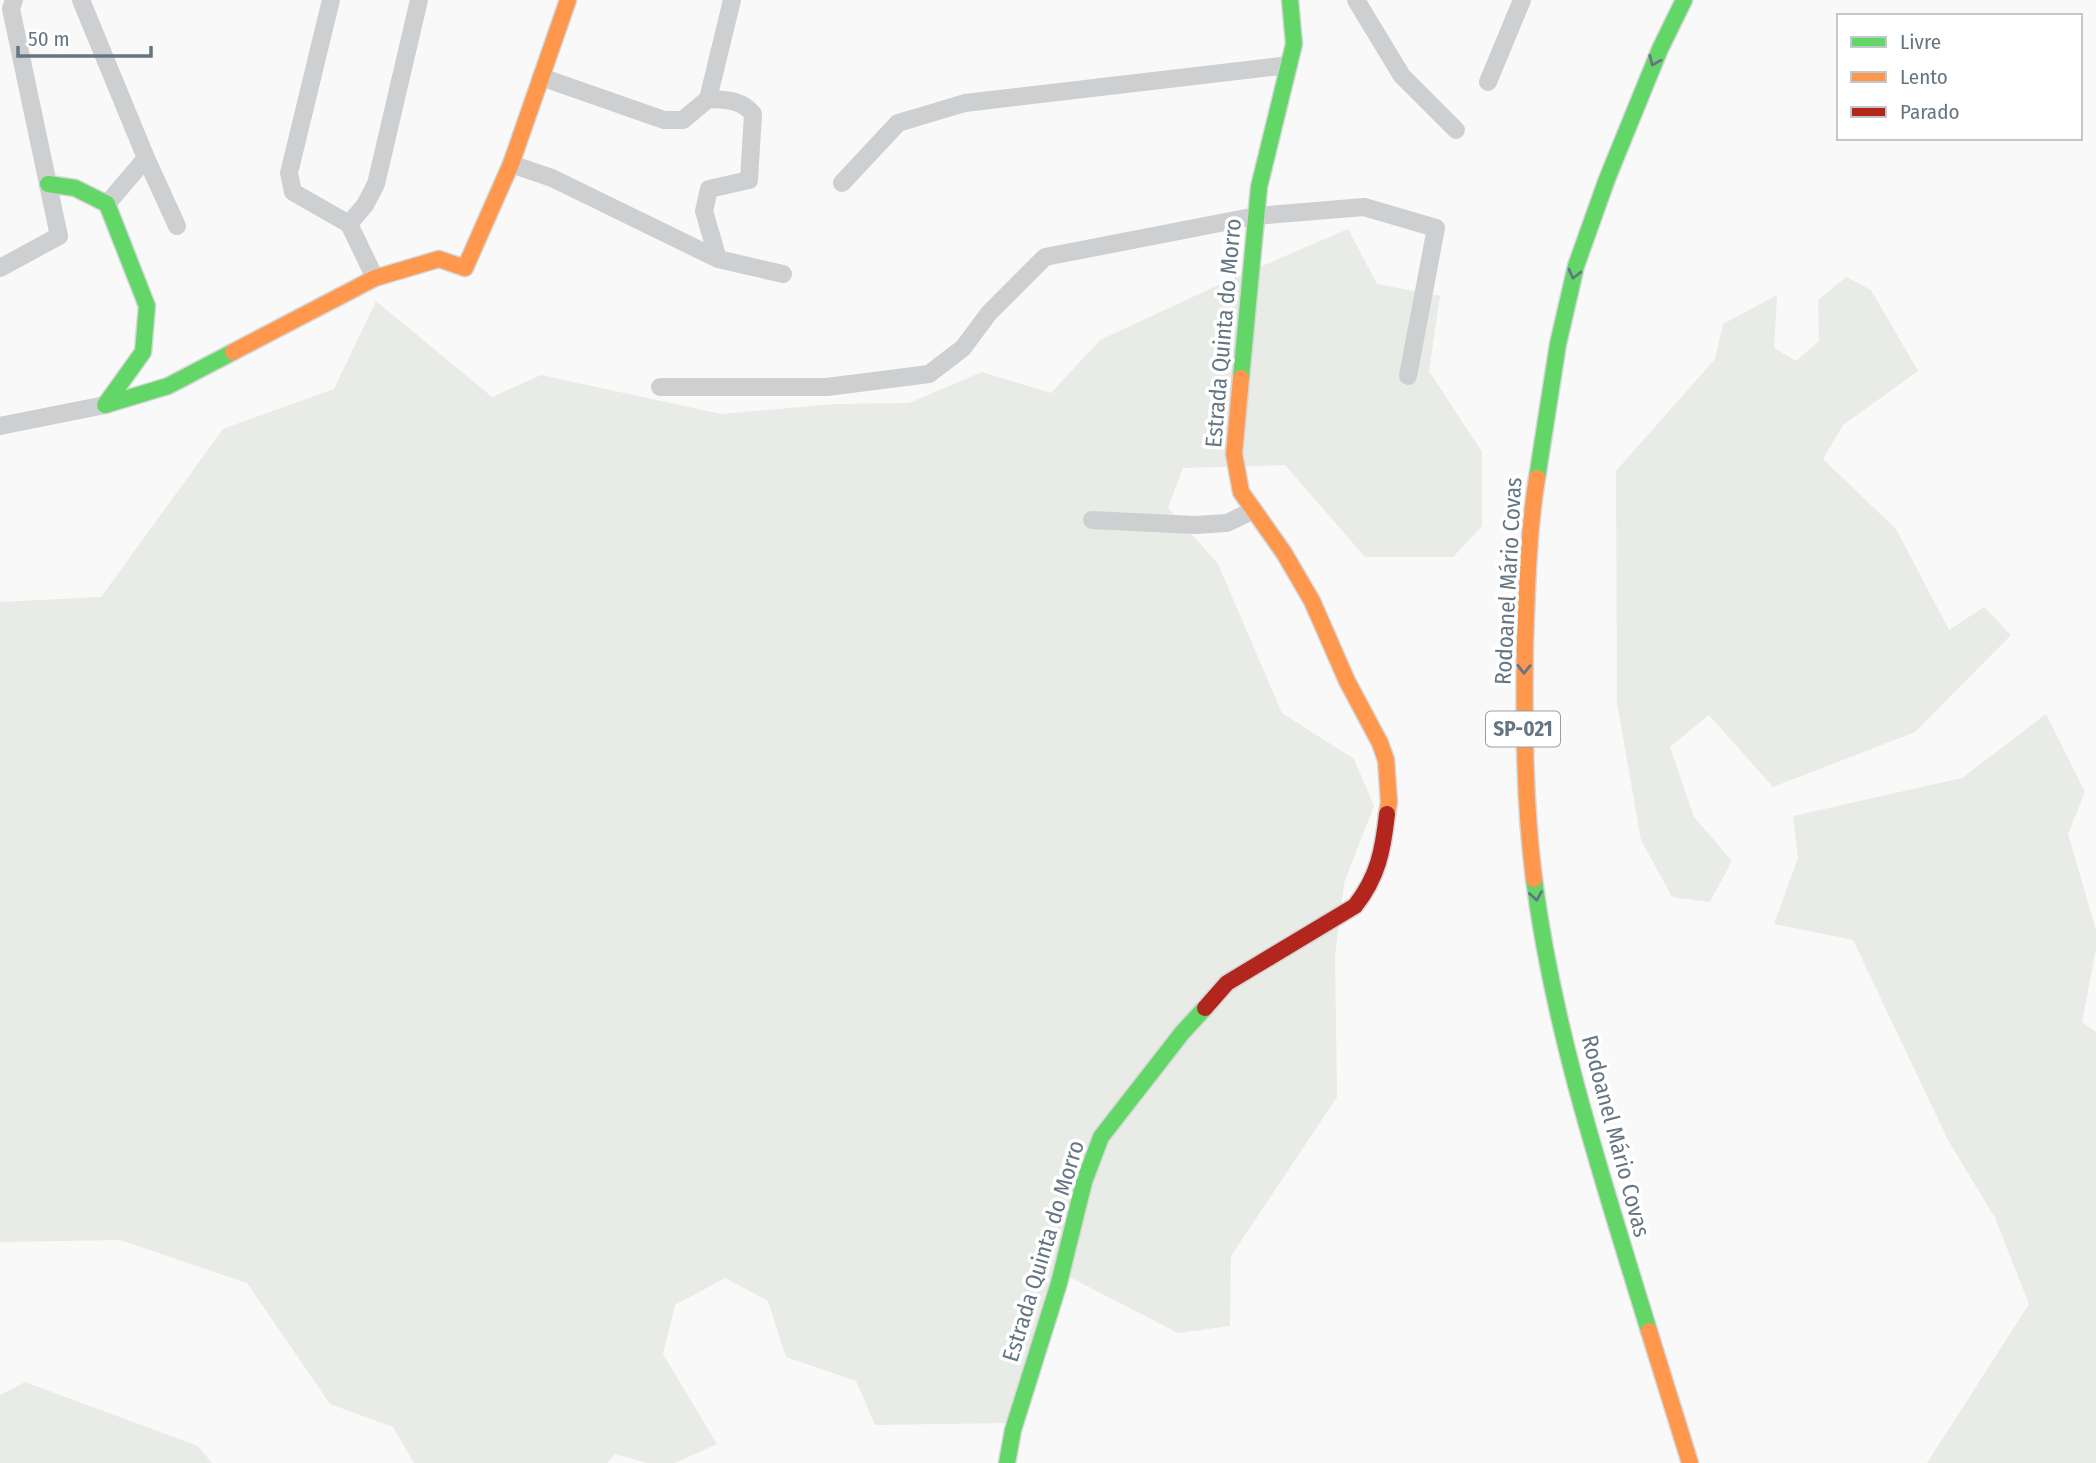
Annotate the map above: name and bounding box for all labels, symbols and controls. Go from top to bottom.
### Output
scale bar [18,14,150,58]
legend [1837,14,2082,140]
text: 50 m [28,26,70,52]
text: Livre [1900,29,1941,55]
one-way arrow [1649,55,1663,67]
text: Lento [1900,64,1948,90]
text: Parado [1900,99,1959,125]
street label: Estrada Quinta do Morro [1199,217,1247,449]
one-way arrow [1568,268,1582,280]
street label: Rodoanel Mário Covas [1489,476,1527,685]
one-way arrow [1517,664,1532,675]
road number: SP-021 [1486,712,1560,746]
one-way arrow [1528,890,1543,902]
street label: Rodoanel Mário Covas [1576,1032,1656,1240]
street label: Estrada Quinta do Morro [996,1137,1090,1365]

